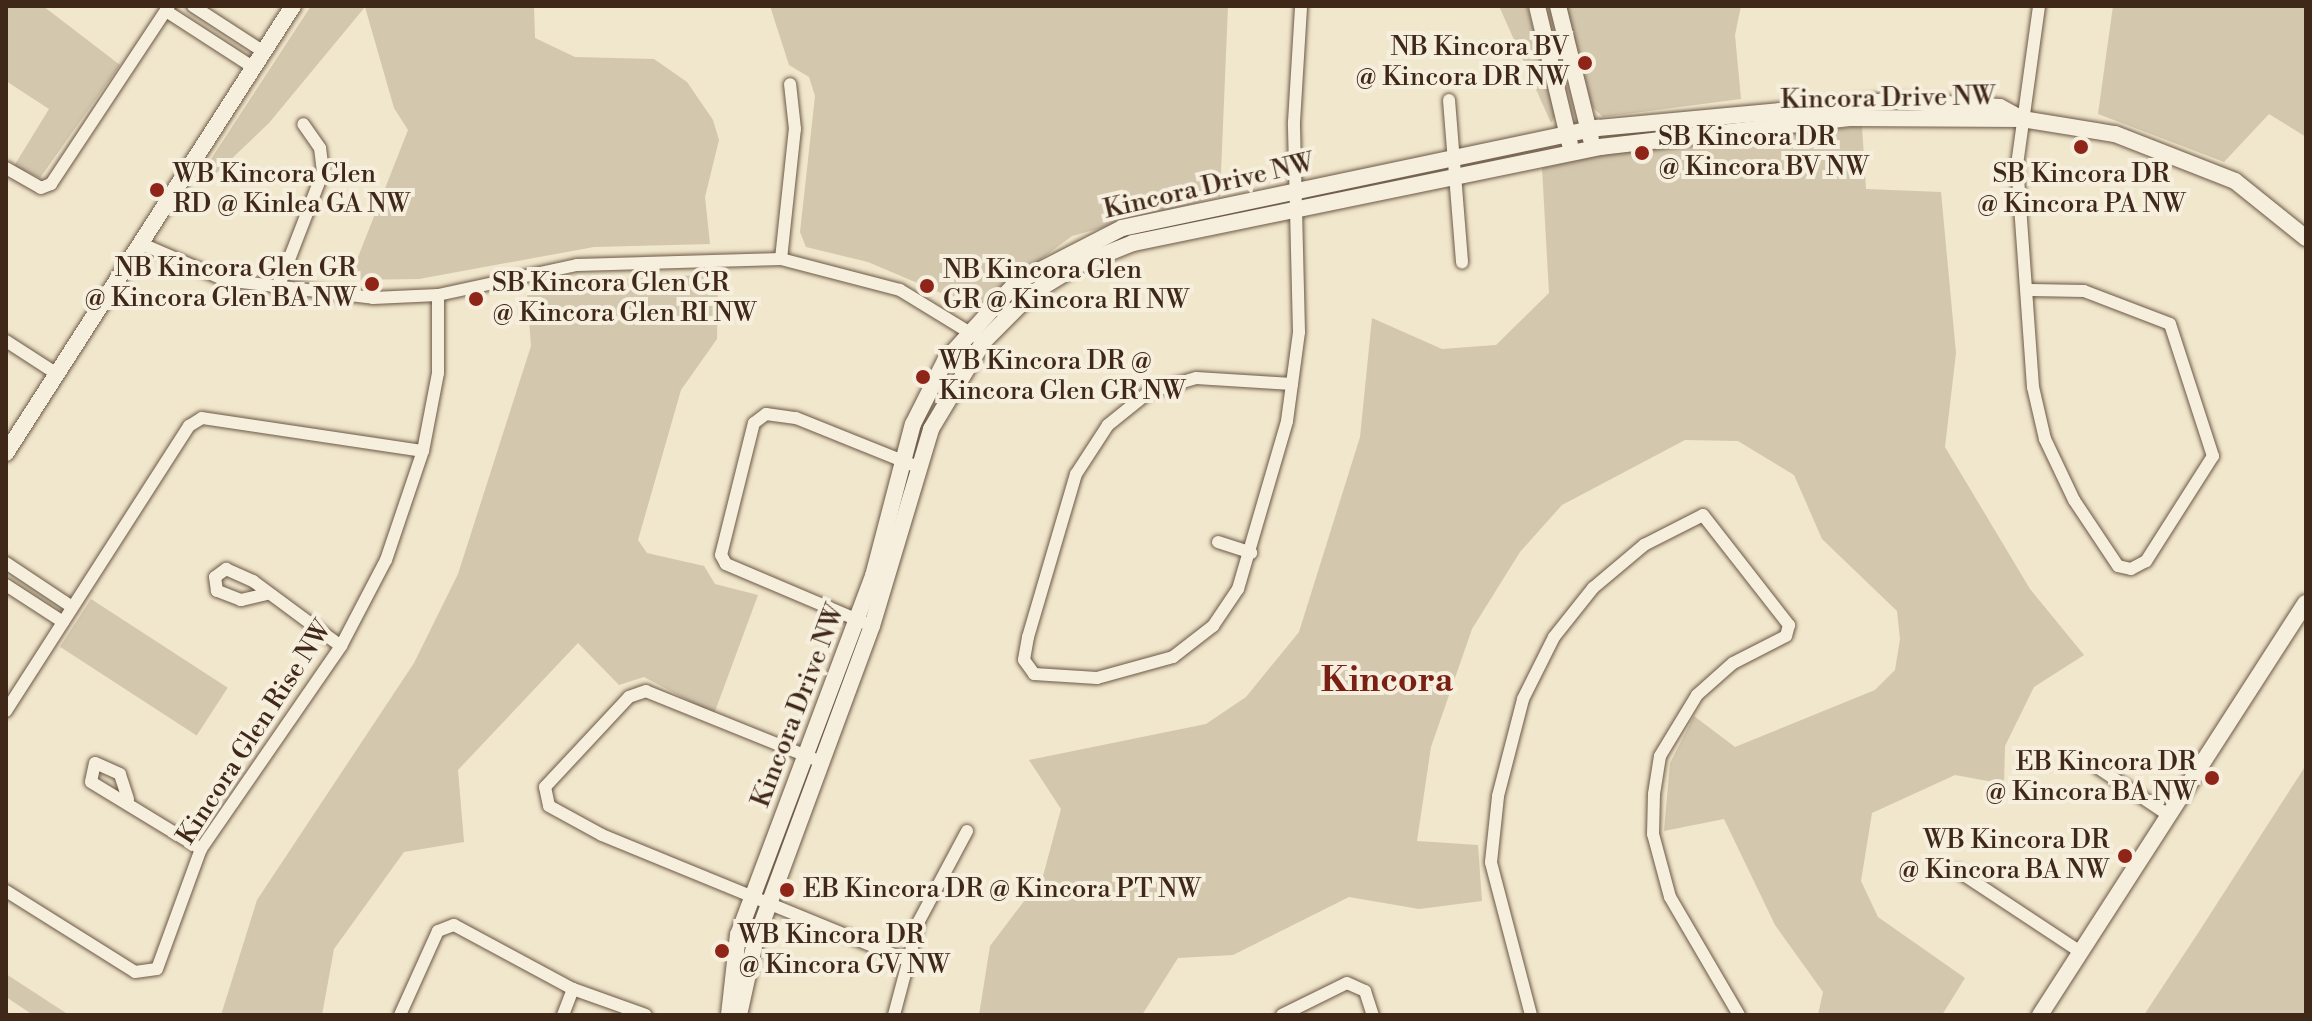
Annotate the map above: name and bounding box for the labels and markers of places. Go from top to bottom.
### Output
place label: NB Kincora BV @ Kincora DR NW [1355,32,1569,94]
marker: NB Kincora BV @ Kincora DR NW [1576,54,1594,72]
place label: SB Kincora DR @ Kincora BV NW [1658,122,1869,184]
marker: SB Kincora DR @ Kincora PA NW [2072,138,2090,156]
marker: SB Kincora DR @ Kincora BV NW [1633,144,1651,162]
place label: WB Kincora Glen RD @ Kinlea GA NW [173,159,410,220]
place label: SB Kincora DR @ Kincora PA NW [1977,159,2185,220]
marker: WB Kincora Glen RD @ Kinlea GA NW [148,181,166,199]
place label: NB Kincora Glen GR @ Kincora Glen BA NW [84,253,356,314]
place label: NB Kincora Glen GR @ Kincora RI NW [943,255,1189,316]
place label: SB Kincora Glen GR @ Kincora Glen RI NW [492,268,756,330]
marker: NB Kincora Glen GR @ Kincora Glen BA NW [363,275,381,293]
marker: NB Kincora Glen GR @ Kincora RI NW [918,277,936,295]
marker: SB Kincora Glen GR @ Kincora Glen RI NW [467,290,485,308]
place label: WB Kincora DR @ Kincora Glen GR NW [939,346,1186,408]
marker: WB Kincora DR @ Kincora Glen GR NW [914,368,932,386]
place label: EB Kincora DR @ Kincora BA NW [1985,747,2196,808]
marker: EB Kincora DR @ Kincora BA NW [2203,769,2221,787]
place label: WB Kincora DR @ Kincora BA NW [1898,825,2109,886]
marker: WB Kincora DR @ Kincora BA NW [2116,847,2134,865]
place label: EB Kincora DR @ Kincora PT NW [803,874,1201,906]
marker: EB Kincora DR @ Kincora PT NW [778,881,796,899]
place label: WB Kincora DR @ Kincora GV NW [738,920,950,982]
marker: WB Kincora DR @ Kincora GV NW [713,942,731,960]

